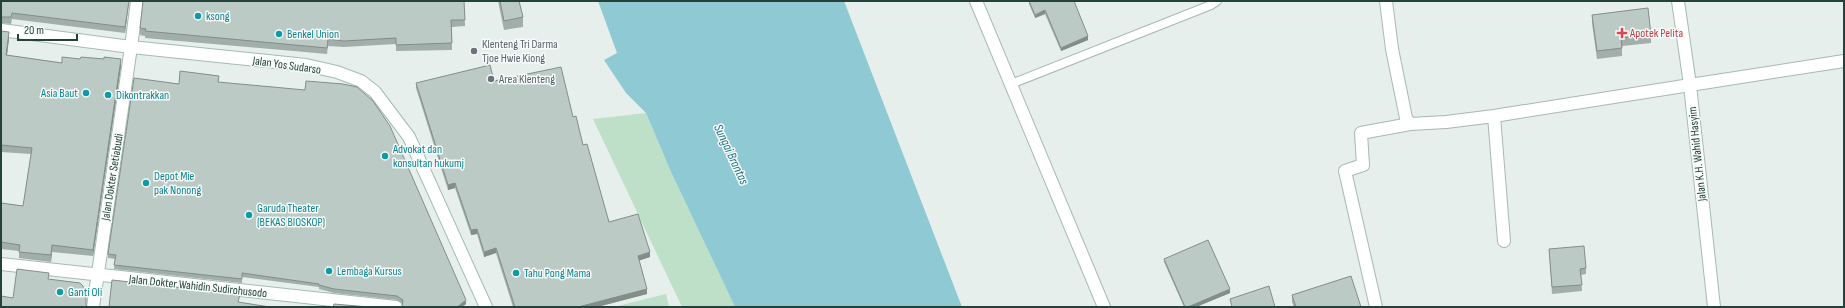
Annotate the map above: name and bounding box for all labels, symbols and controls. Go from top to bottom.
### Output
place label: ksong [206,9,230,24]
marker: ksong [193,11,203,21]
scale bar [18,16,77,42]
text: 20 m [24,23,44,38]
place label: Apotek Pelita [1629,26,1683,41]
place label: Benkel Union [287,27,339,42]
marker: Apotek Pelita [1617,28,1627,38]
marker: Benkel Union [274,29,284,39]
place label: Klenteng Tri Darma Tjoe Hwie Kiong [482,37,558,66]
marker: Klenteng Tri Darma Tjoe Hwie Kiong [469,46,479,56]
street label: Jalan Yos Sudarso [251,53,322,78]
place label: Area Klenteng [498,72,555,87]
marker: Area Klenteng [486,74,496,84]
place label: Asia Baut [40,86,78,101]
marker: Asia Baut [81,88,91,98]
place label: Dikontrakkan [116,88,169,103]
marker: Dikontrakkan [103,90,113,100]
street label: Jalan K.H. Wahid Hasyim [1685,106,1710,203]
water label: Sungai Brantas [710,122,752,188]
street label: Jalan Dokter Setiabudi [98,133,127,223]
place label: Advokat dan konsultan hukumj [392,142,464,171]
marker: Advokat dan konsultan hukumj [380,151,390,161]
place label: Depot Mie pak Nonong [154,169,201,198]
marker: Depot Mie pak Nonong [141,178,151,188]
place label: Garuda Theater (BEKAS BIOSKOP) [257,201,325,230]
marker: Garuda Theater (BEKAS BIOSKOP) [244,210,254,220]
place label: Lembaga Kursus [337,264,402,279]
marker: Lembaga Kursus [324,266,334,276]
place label: Tahu Pong Mama [524,266,591,281]
marker: Tahu Pong Mama [511,268,521,278]
street label: Jalan Dokter Wahidin Sudirohusodo [127,272,268,301]
place label: Ganti Oli [68,285,102,300]
marker: Ganti Oli [55,287,65,297]

